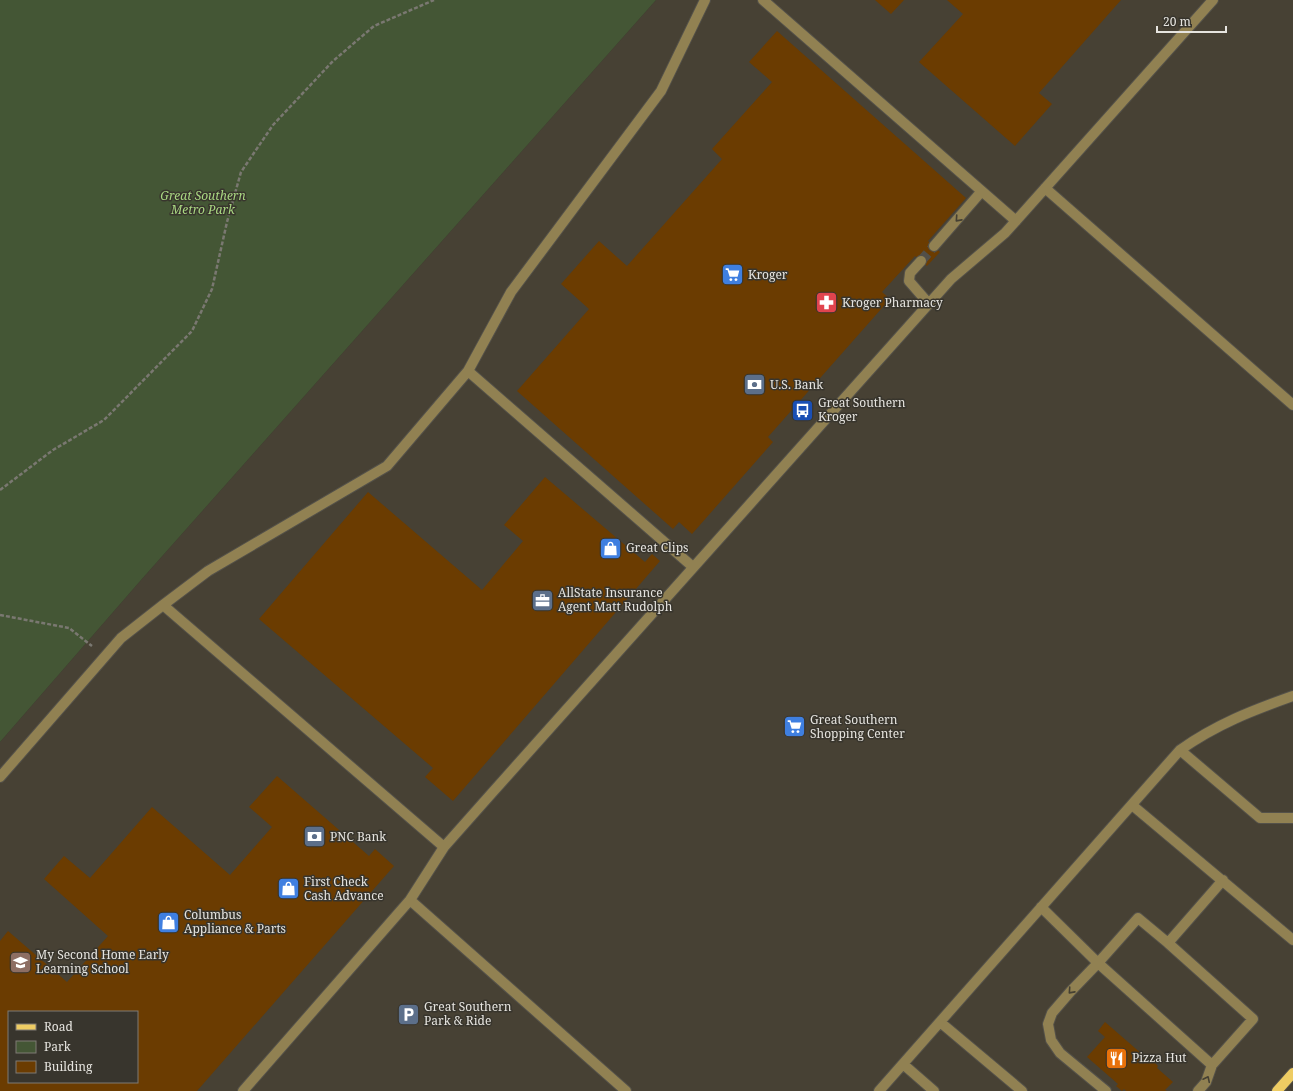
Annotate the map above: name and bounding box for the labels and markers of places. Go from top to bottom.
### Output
supermarket icon: Kroger [720,262,746,288]
place label: Kroger [748,266,788,283]
pharmacy icon: Kroger Pharmacy [813,290,839,316]
place label: Kroger Pharmacy [842,294,943,311]
bank icon: U.S. Bank [741,372,767,398]
place label: U.S. Bank [770,376,824,393]
place label: Great Southern Kroger [818,394,906,425]
bus stop icon: Great Southern Kroger [789,397,815,423]
shop icon: Great Clips [597,535,623,561]
place label: Great Clips [626,539,688,556]
place label: AllState Insurance Agent Matt Rudolph [558,584,673,615]
office icon: AllState Insurance Agent Matt Rudolph [529,587,555,613]
place label: Great Southern Shopping Center [810,711,905,742]
supermarket icon: Great Southern Shopping Center [781,714,807,740]
bank icon: PNC Bank [302,824,328,850]
place label: PNC Bank [330,828,387,845]
place label: First Check Cash Advance [304,873,384,904]
shop icon: First Check Cash Advance [276,876,302,902]
place label: Columbus Appliance & Parts [184,906,286,937]
shop icon: Columbus Appliance & Parts [156,909,182,935]
place label: My Second Home Early Learning School [36,946,169,977]
school or university icon: My Second Home Early Learning School [8,949,34,975]
place label: Great Southern Park & Ride [424,998,512,1029]
parking icon: Great Southern Park & Ride [396,1001,422,1027]
restaurant icon: Pizza Hut [1104,1045,1130,1071]
place label: Pizza Hut [1132,1049,1187,1066]

